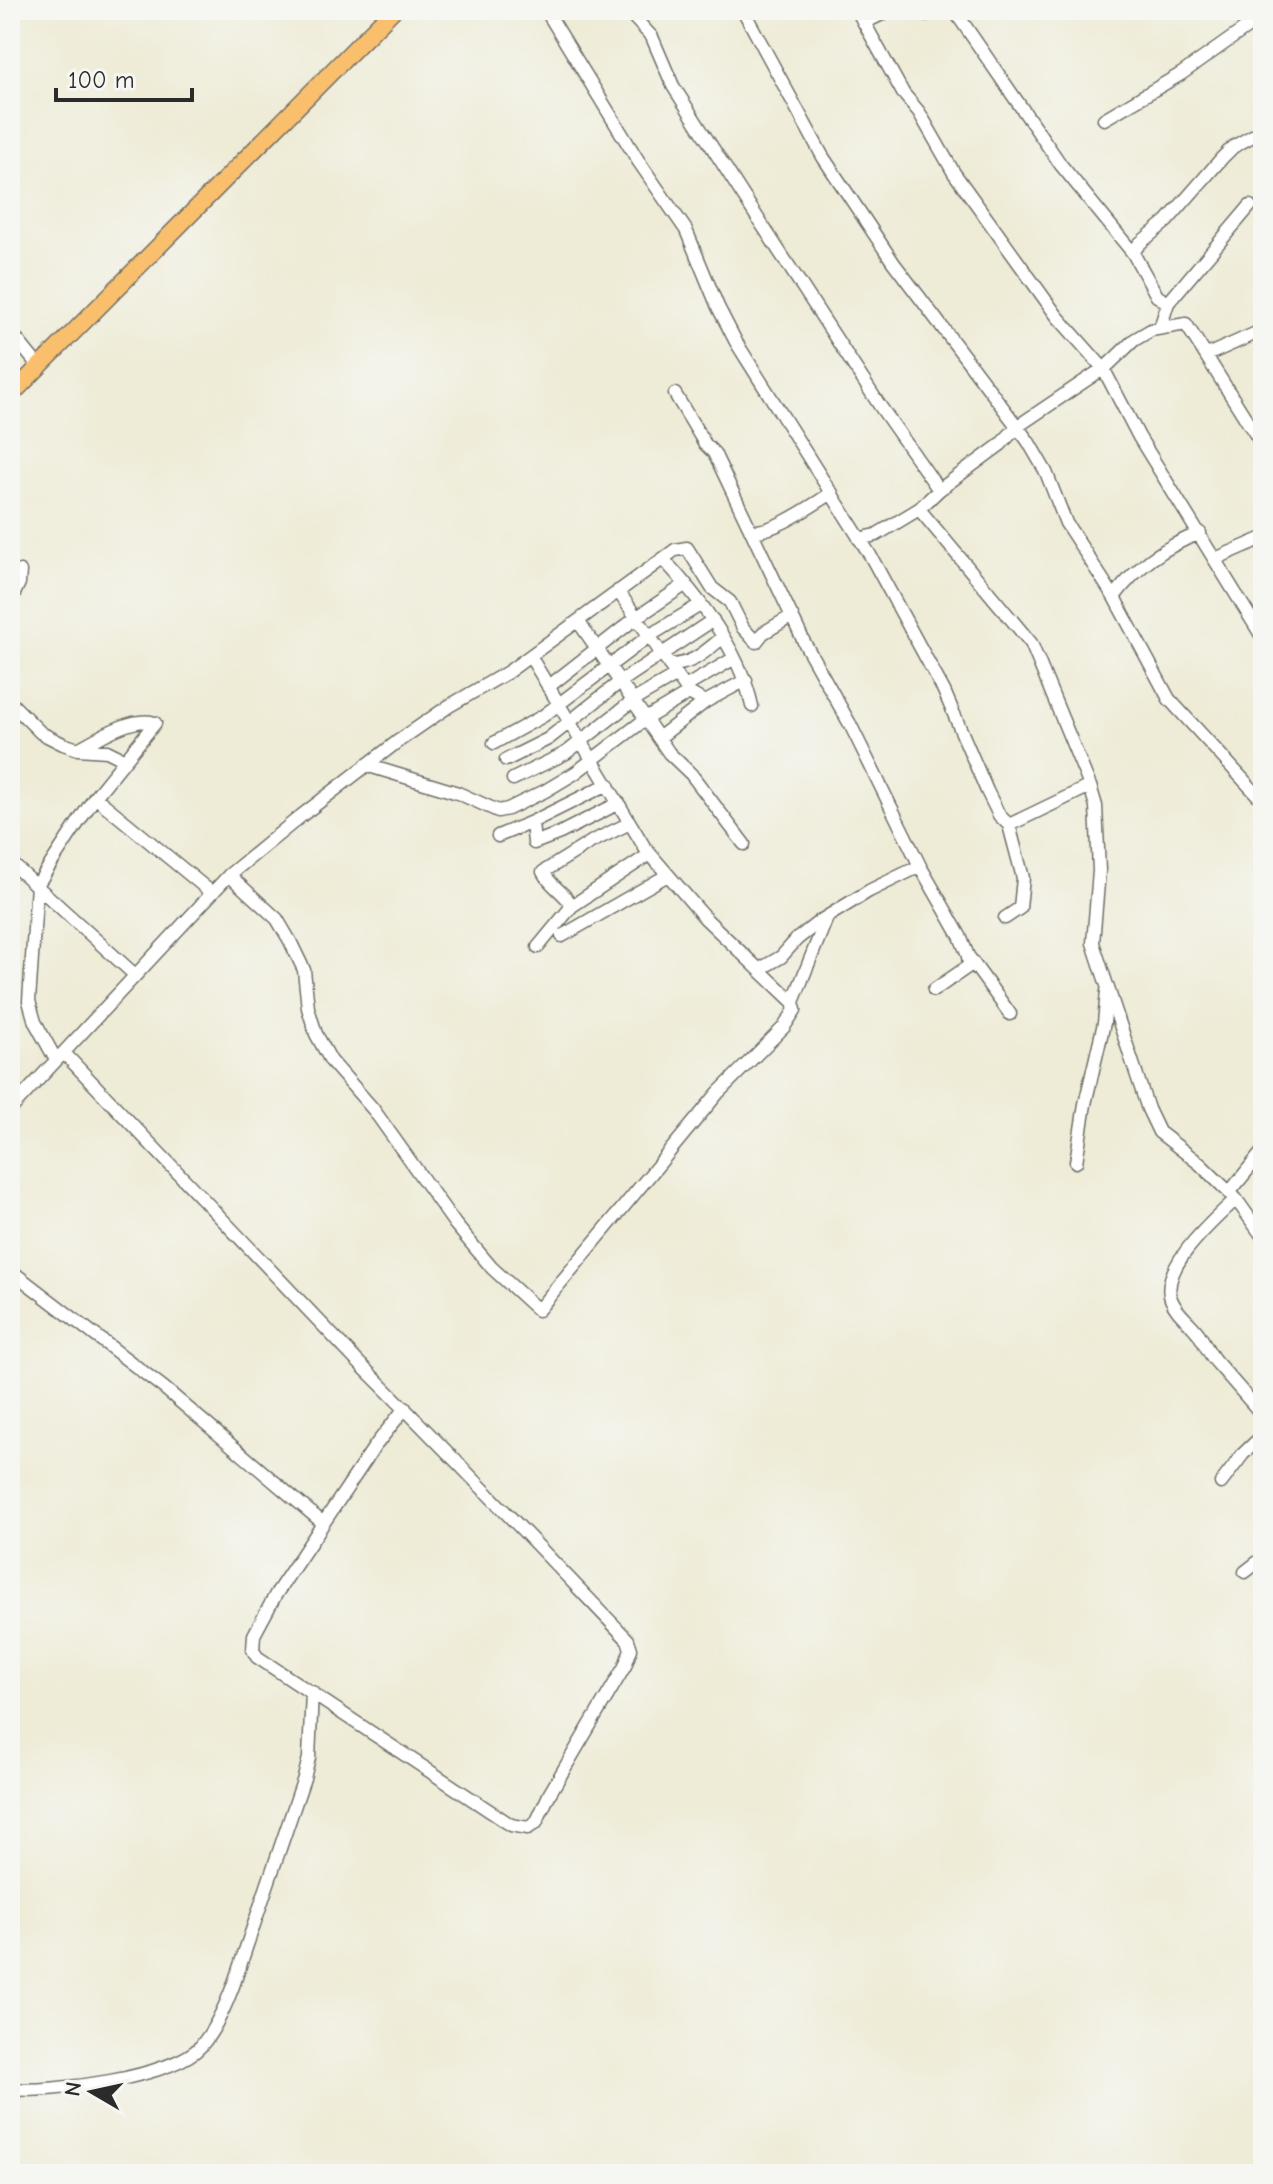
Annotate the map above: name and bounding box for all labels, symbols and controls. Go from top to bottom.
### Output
scale bar [56,52,192,102]
text: 100 m [68,66,135,94]
north arrow [52,2052,132,2132]
text: N [59,2080,87,2098]

